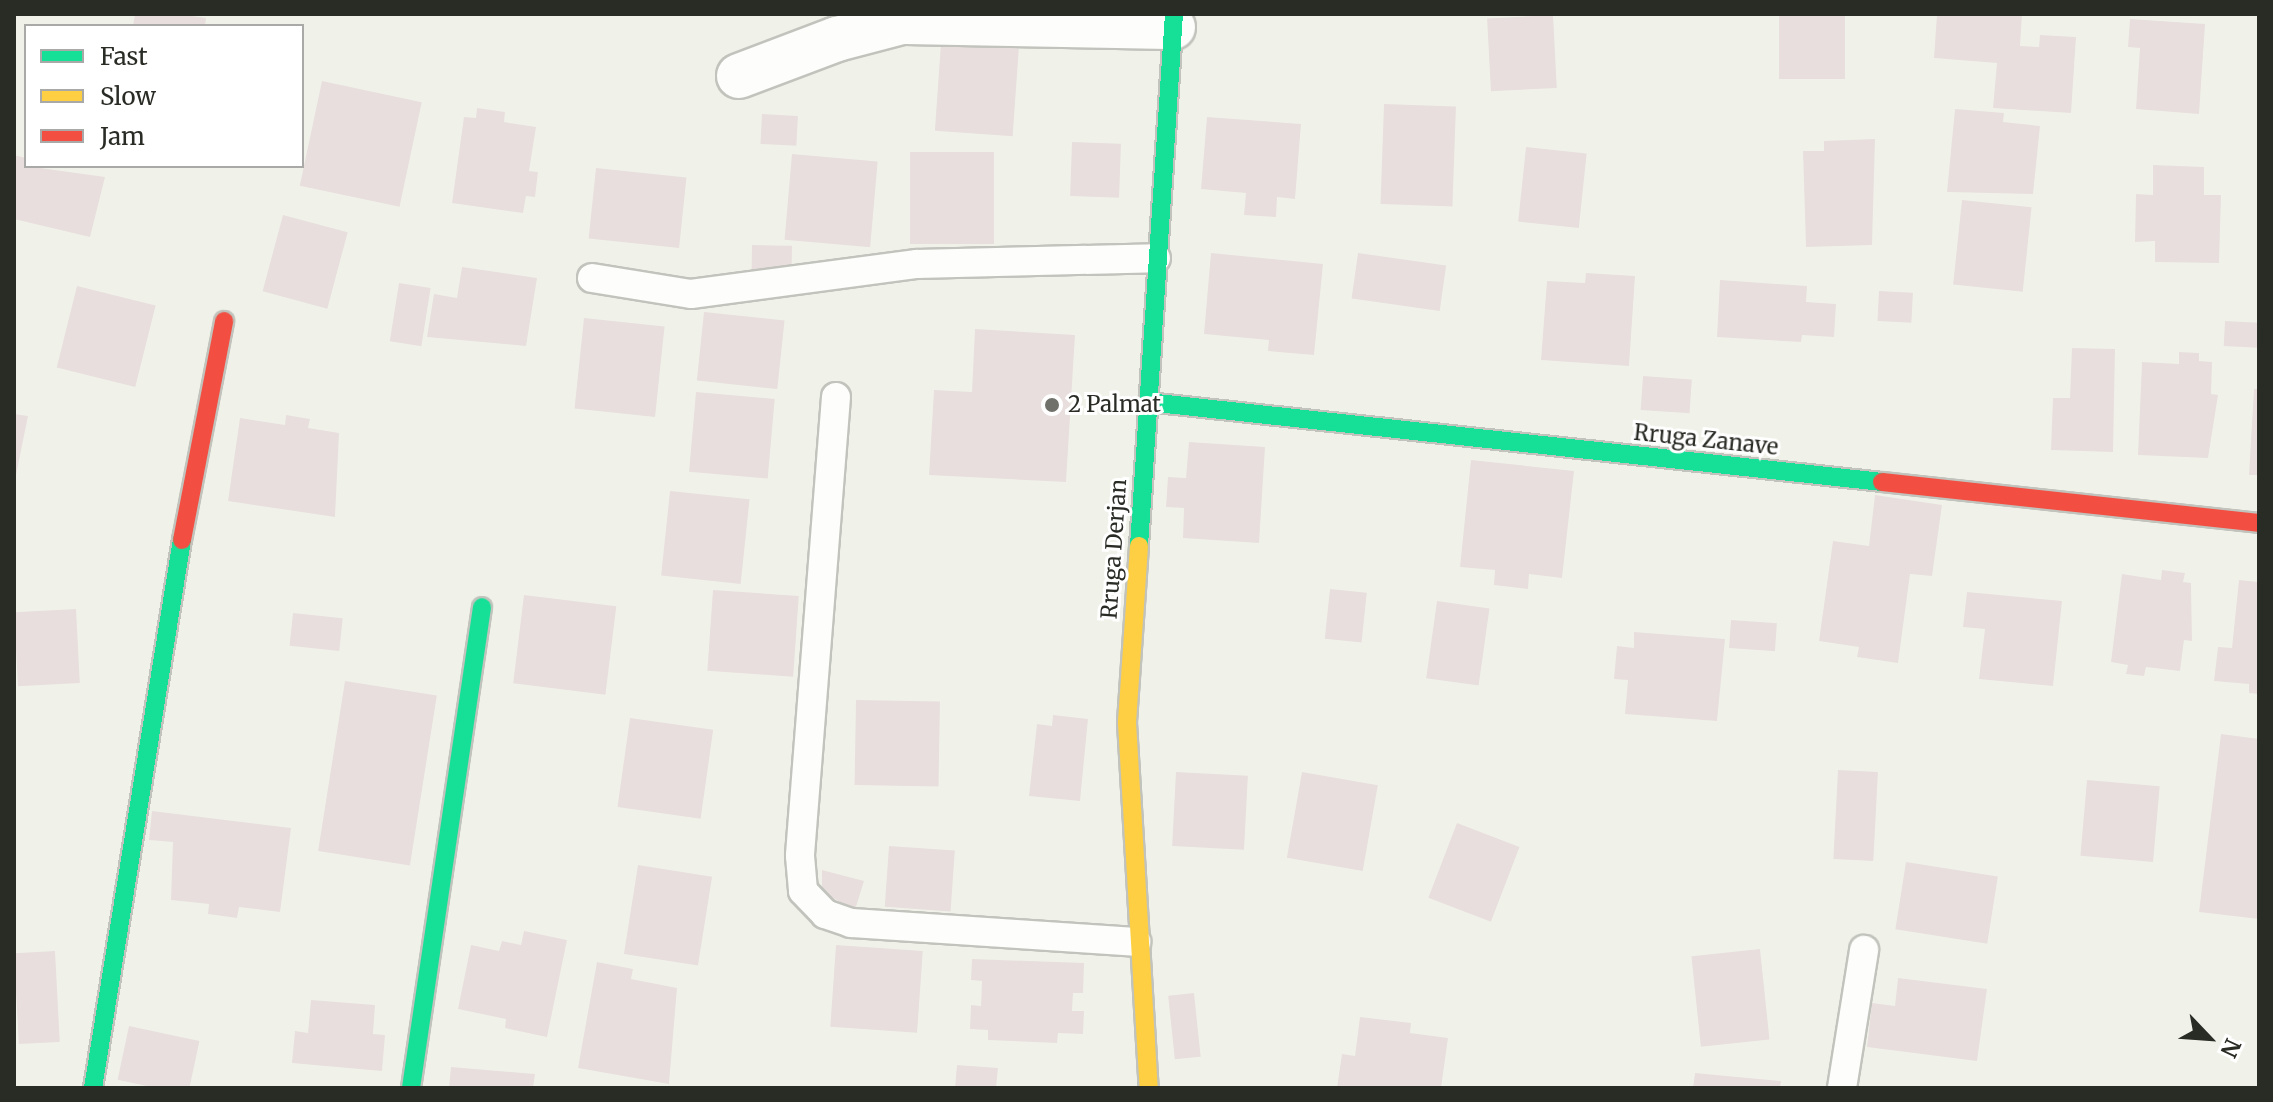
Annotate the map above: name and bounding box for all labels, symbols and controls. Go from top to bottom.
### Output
legend [24,24,304,168]
text: Fast [100,41,148,72]
text: Slow [100,81,156,112]
text: Jam [100,121,145,152]
place label: 2 Palmat [1068,392,1161,418]
marker: 2 Palmat [1043,396,1061,414]
street label: Rruga Zanave [1632,419,1780,461]
street label: Rruga Derjan [1096,478,1132,620]
north arrow [2169,998,2249,1078]
text: N [2214,1034,2247,1062]

